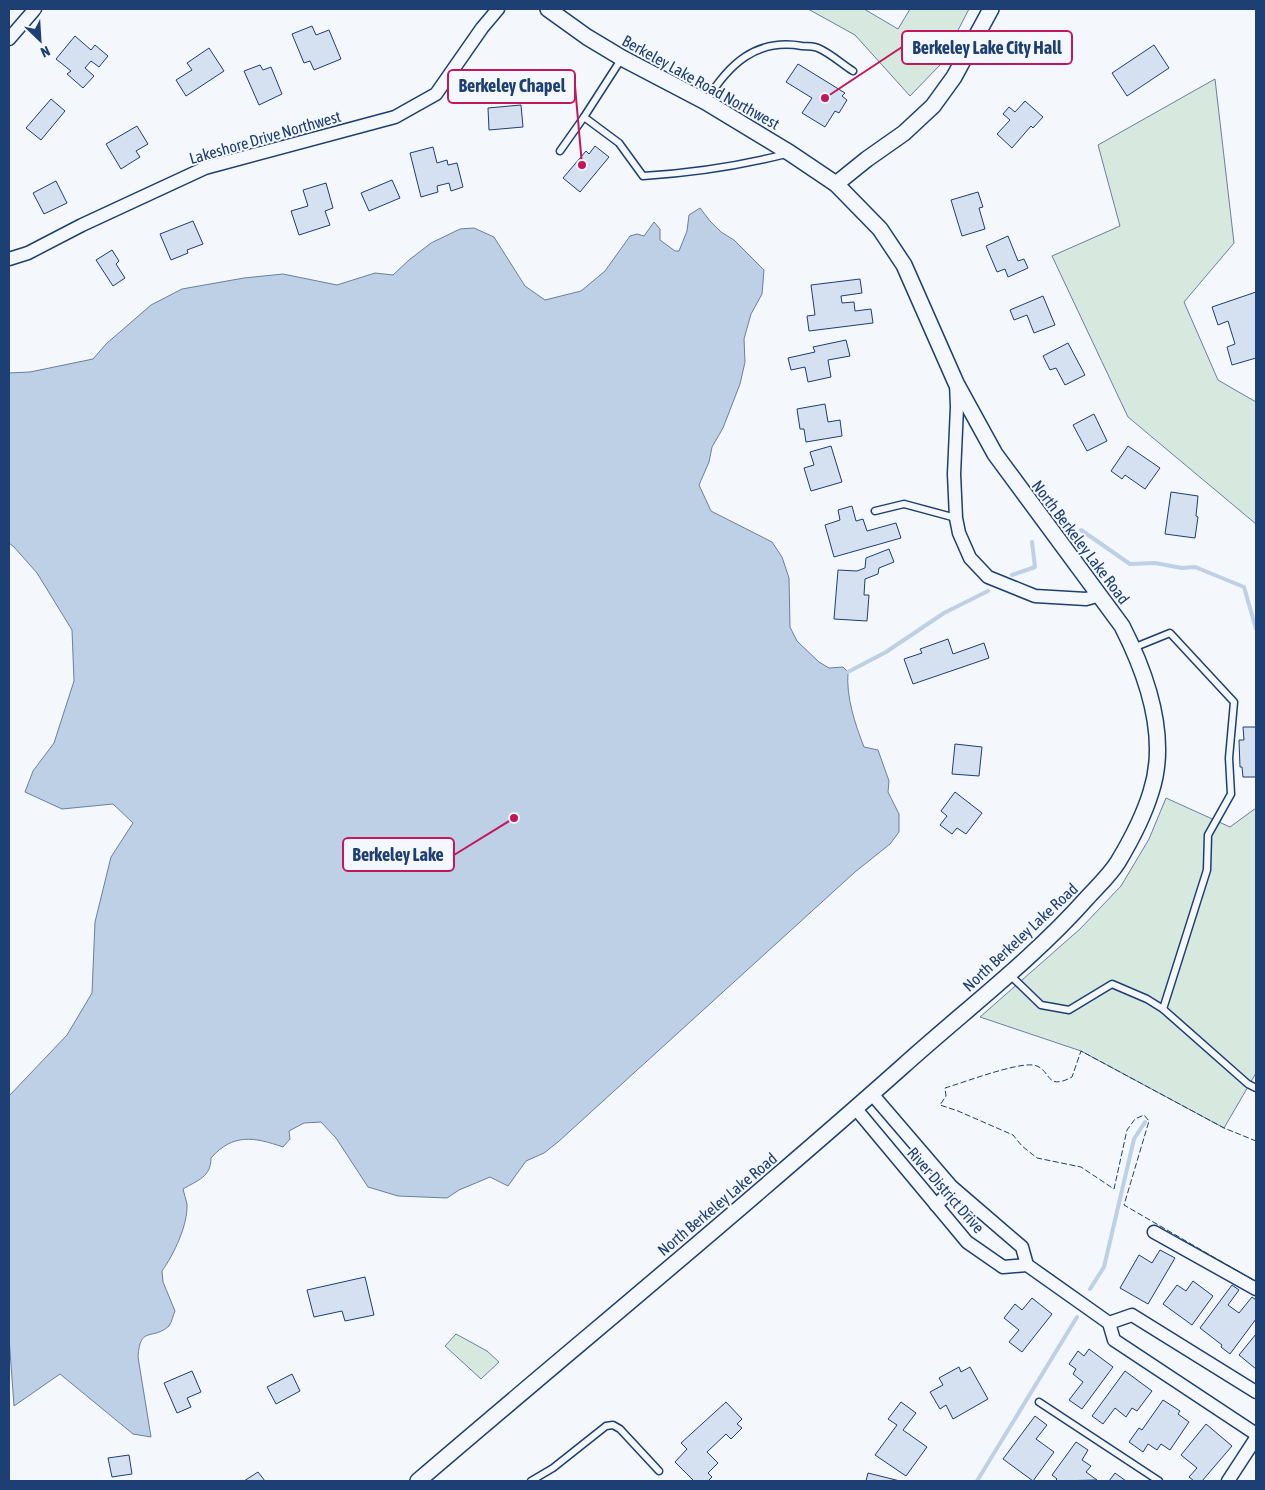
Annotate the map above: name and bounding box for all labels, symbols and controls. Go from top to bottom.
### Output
north arrow [15,15,65,65]
street label: Berkeley Lake Road Northwest [619,31,783,134]
callout: Berkeley Lake City Hall [902,31,1072,64]
text: Berkeley Lake City Hall [912,37,1062,58]
text: N [38,43,53,61]
callout: Berkeley Chapel [448,70,575,103]
text: Berkeley Chapel [459,75,566,96]
street label: Lakeshore Drive Northwest [187,107,343,167]
street label: North Berkeley Lake Road [1028,477,1133,608]
callout: Berkeley Lake [343,838,454,871]
text: Berkeley Lake [352,844,444,865]
street label: North Berkeley Lake Road [959,879,1082,995]
street label: River District Drive [904,1144,988,1236]
street label: North Berkeley Lake Road [654,1149,781,1260]

